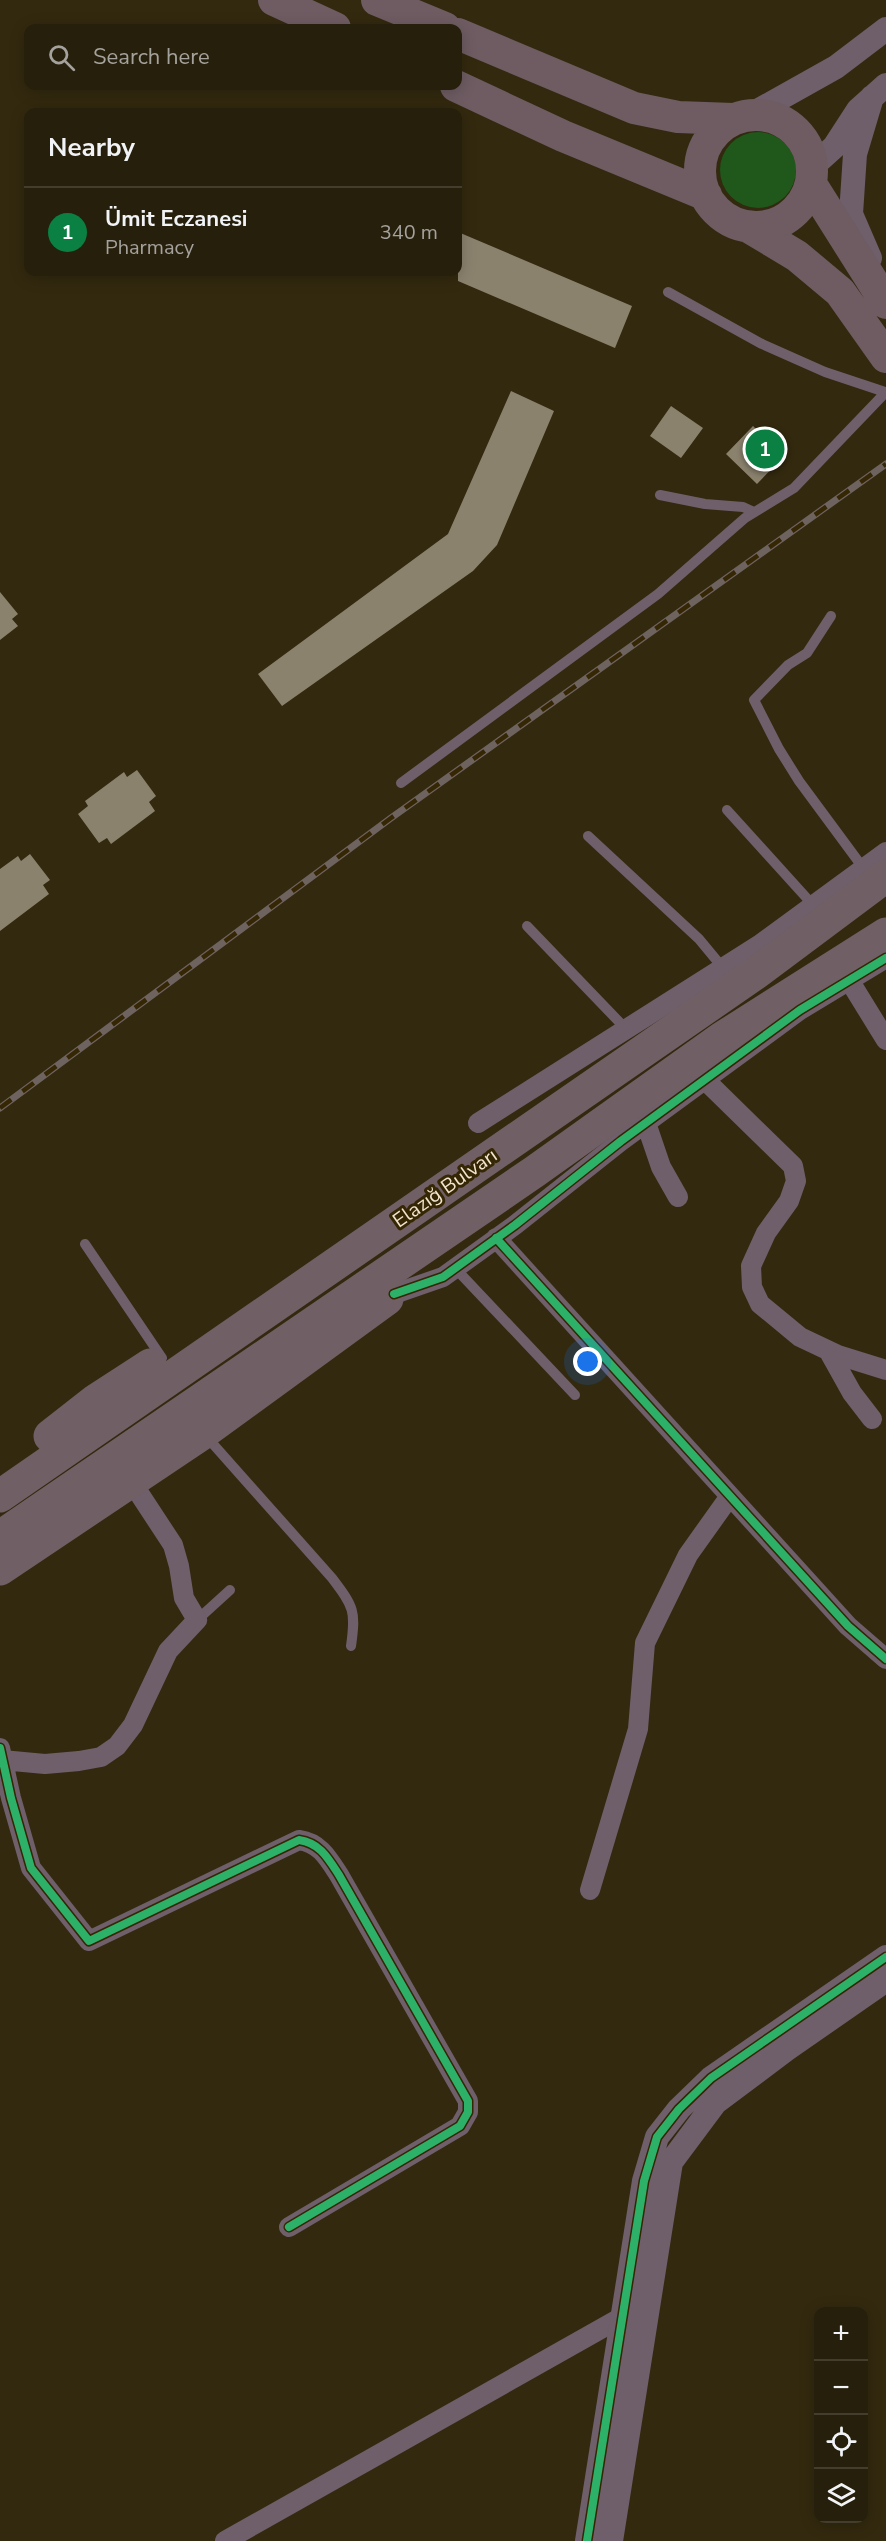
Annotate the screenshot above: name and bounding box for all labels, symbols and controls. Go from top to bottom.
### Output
search box [24,24,462,90]
icon: search [45,41,78,74]
text: Search here [93,42,210,72]
text: Nearby [48,130,135,165]
text: Ümit Eczanesi [105,204,247,234]
text: 1 [62,219,74,246]
text: 340 m [380,219,438,246]
text: Pharmacy [105,234,194,261]
pin: 1 [746,426,784,472]
street label: Elazığ Bulvarı [387,1142,503,1234]
your location [573,1347,602,1376]
map controls [814,2307,868,2523]
button: + [814,2307,868,2361]
button: − [814,2361,868,2415]
button: locate [814,2415,868,2469]
button: layers [814,2469,868,2523]

